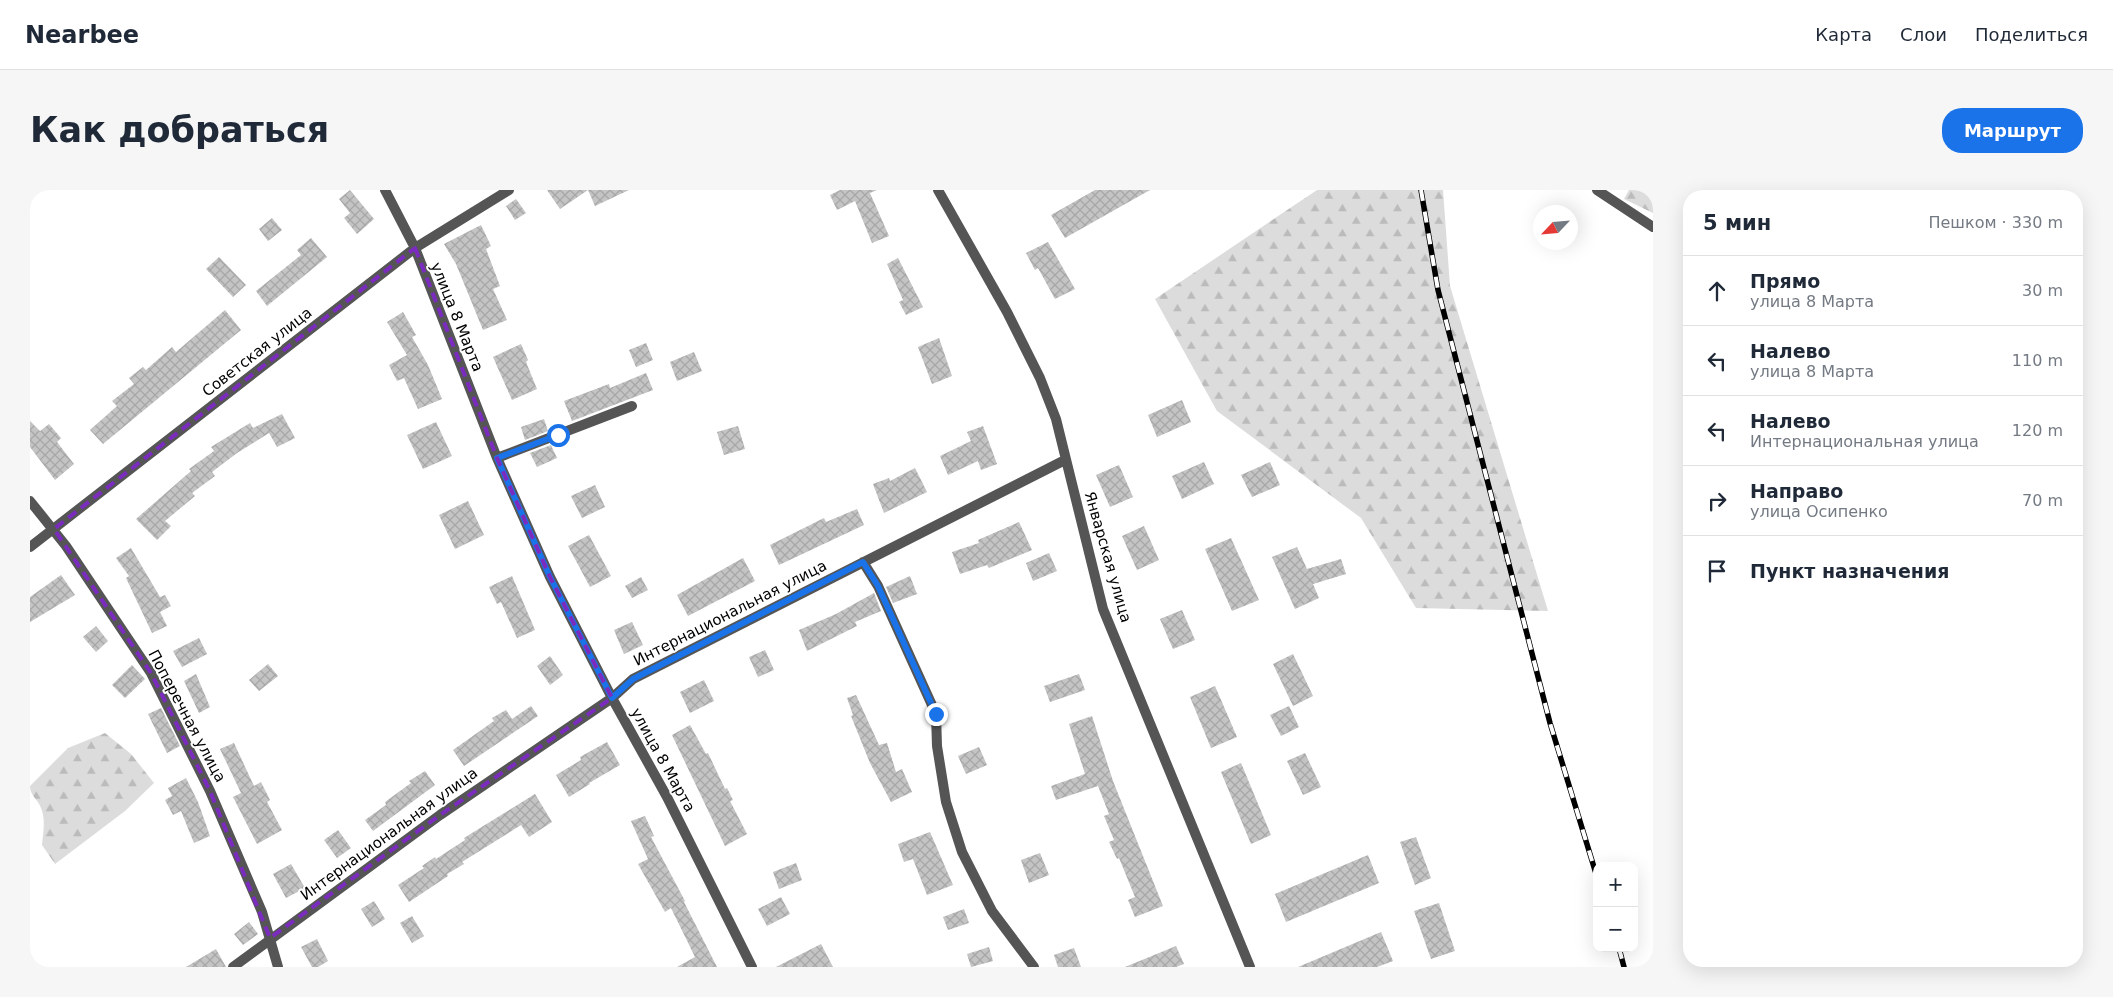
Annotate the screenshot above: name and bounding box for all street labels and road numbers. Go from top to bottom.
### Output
street label: улица 8 Марта [427,260,487,374]
street label: Советская улица [199,304,315,400]
street label: Январская улица [1081,489,1135,625]
street label: Интернациональная улица [630,556,830,670]
street label: Поперечная улица [144,647,230,785]
street label: улица 8 Марта [627,705,699,815]
street label: Интернациональная улица [297,764,481,904]

